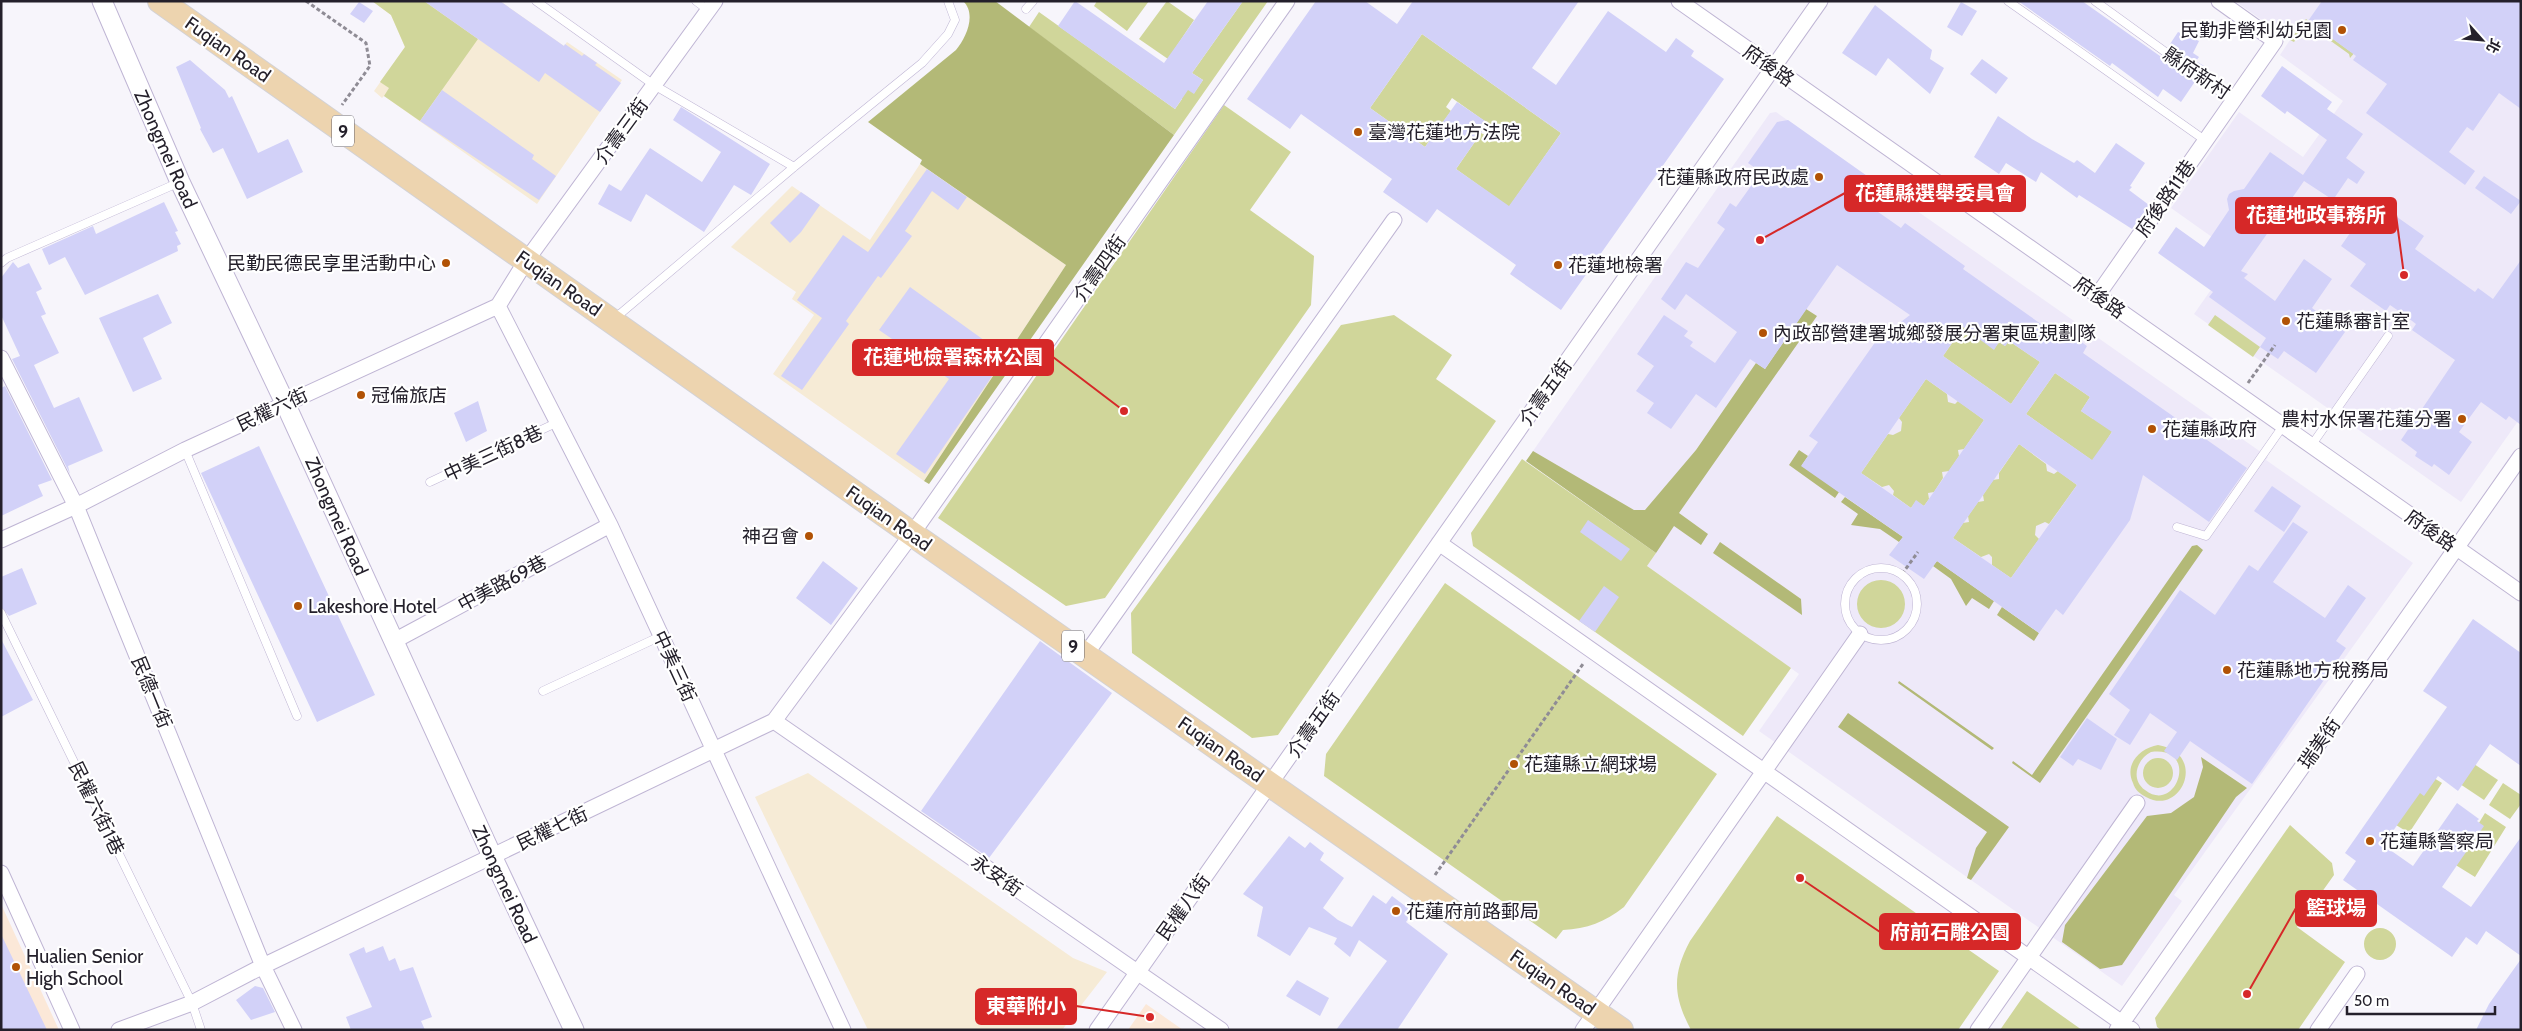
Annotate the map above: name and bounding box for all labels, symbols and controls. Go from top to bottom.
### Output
street label: Fuqian Road [181,12,275,87]
north arrow [2457,15,2507,65]
place label: 民勤非營利幼兒園 [2180,19,2332,42]
marker: 民勤非營利幼兒園 [2336,24,2348,36]
text: 北 [2482,36,2505,56]
street label: 府後路 [1739,40,1799,91]
street label: 縣府新村 [2159,43,2235,104]
street label: Zhongmei Road [129,86,202,212]
street label: 介壽三街 [590,94,653,169]
road number: 9 [332,115,354,146]
place label: 臺灣花蓮地方法院 [1368,121,1520,144]
marker: 臺灣花蓮地方法院 [1352,126,1364,138]
street label: 府後路11巷 [2131,155,2200,241]
place label: 花蓮縣政府民政處 [1657,166,1809,189]
marker: 花蓮縣政府民政處 [1813,171,1825,183]
callout: 花蓮縣選舉委員會 [1845,176,2025,211]
text: 花蓮縣選舉委員會 [1855,181,2015,205]
callout: 花蓮地政事務所 [2236,198,2396,233]
text: 花蓮地政事務所 [2246,203,2386,227]
street label: 介壽四街 [1068,231,1131,306]
street label: Fuqian Road [512,246,606,321]
place label: 民勤民德民享里活動中心 [227,252,436,275]
place label: 花蓮地檢署 [1568,254,1663,277]
marker: 民勤民德民享里活動中心 [440,257,452,269]
marker: 花蓮地檢署 [1552,259,1564,271]
street label: 府後路 [2070,272,2130,323]
place label: 花蓮縣審計室 [2296,310,2410,333]
marker: 花蓮縣審計室 [2280,315,2292,327]
place label: 內政部營建署城鄉發展分署東區規劃隊 [1773,322,2096,345]
marker: 內政部營建署城鄉發展分署東區規劃隊 [1757,327,1769,339]
callout: 花蓮地檢署森林公園 [853,340,1053,375]
text: 花蓮地檢署森林公園 [863,345,1043,369]
street label: 介壽五街 [1514,355,1577,430]
street label: 民權六街 [233,383,312,436]
place label: 冠倫旅店 [371,384,447,407]
marker: 冠倫旅店 [355,389,367,401]
place label: 農村水保署花蓮分署 [2281,408,2452,431]
marker: 農村水保署花蓮分署 [2456,413,2468,425]
place label: 花蓮縣政府 [2162,418,2257,441]
street label: 中美三街8巷 [440,421,546,486]
marker: 花蓮縣政府 [2146,423,2158,435]
street label: Zhongmei Road [300,453,373,579]
street label: Fuqian Road [842,481,936,556]
street label: 府後路 [2401,505,2461,556]
place label: 神召會 [742,525,799,548]
marker: 神召會 [803,530,815,542]
street label: 中美路69巷 [454,550,551,617]
place label: Lakeshore Hotel [308,595,437,618]
marker: Lakeshore Hotel [292,600,304,612]
street label: 中美三街 [648,627,701,706]
road number: 9 [1062,630,1084,661]
street label: 民德一街 [127,653,176,732]
place label: 花蓮縣地方稅務局 [2237,659,2389,682]
marker: 花蓮縣地方稅務局 [2221,664,2233,676]
street label: 介壽五街 [1282,687,1345,762]
street label: Fuqian Road [1174,712,1268,787]
street label: 瑞美街 [2294,713,2345,773]
place label: 花蓮縣立網球場 [1524,753,1657,776]
street label: 民權六街1巷 [64,758,129,859]
marker: 花蓮縣立網球場 [1508,758,1520,770]
street label: 民權七街 [513,802,592,855]
street label: Zhongmei Road [467,822,542,947]
place label: 花蓮縣警察局 [2380,830,2494,853]
marker: 花蓮縣警察局 [2364,835,2376,847]
street label: 永安街 [967,850,1027,901]
street label: 民權八街 [1152,870,1215,945]
callout: 籃球場 [2296,891,2376,926]
text: 籃球場 [2306,896,2366,920]
place label: 花蓮府前路郵局 [1406,900,1539,923]
marker: 花蓮府前路郵局 [1390,905,1402,917]
callout: 府前石雕公園 [1880,914,2020,949]
text: 府前石雕公園 [1890,920,2010,944]
place label: Hualien Senior High School [26,945,143,990]
street label: Fuqian Road [1506,945,1600,1020]
marker: Hualien Senior High School [10,961,22,973]
scale bar [2347,984,2494,1016]
callout: 東華附小 [976,989,1076,1024]
text: 50 m [2354,992,2389,1010]
text: 東華附小 [986,994,1066,1018]

